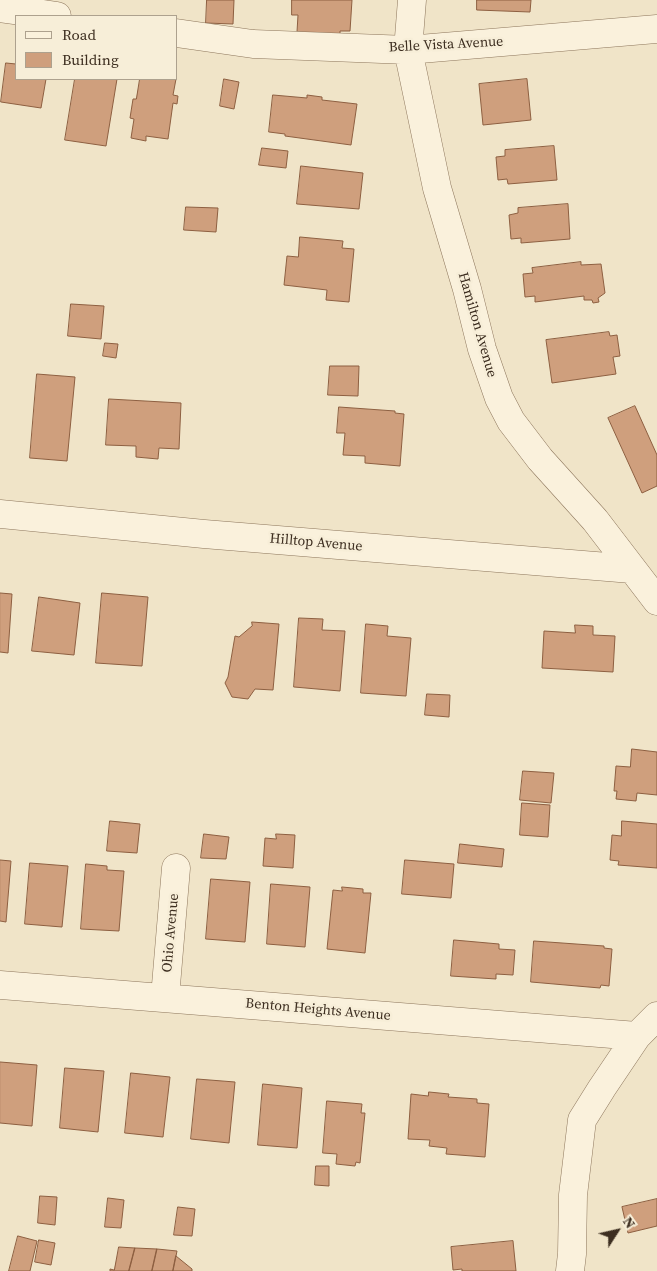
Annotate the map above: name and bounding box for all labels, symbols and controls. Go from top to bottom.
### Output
legend [15,15,178,80]
text: Road [62,24,96,45]
street label: Belle Vista Avenue [388,34,504,56]
text: Building [62,49,119,70]
street label: Hamilton Avenue [454,270,500,380]
street label: Hilltop Avenue [269,531,363,555]
street label: Ohio Avenue [159,893,183,973]
street label: Benton Heights Avenue [245,995,391,1025]
north arrow [592,1206,642,1256]
text: N [618,1212,640,1232]

